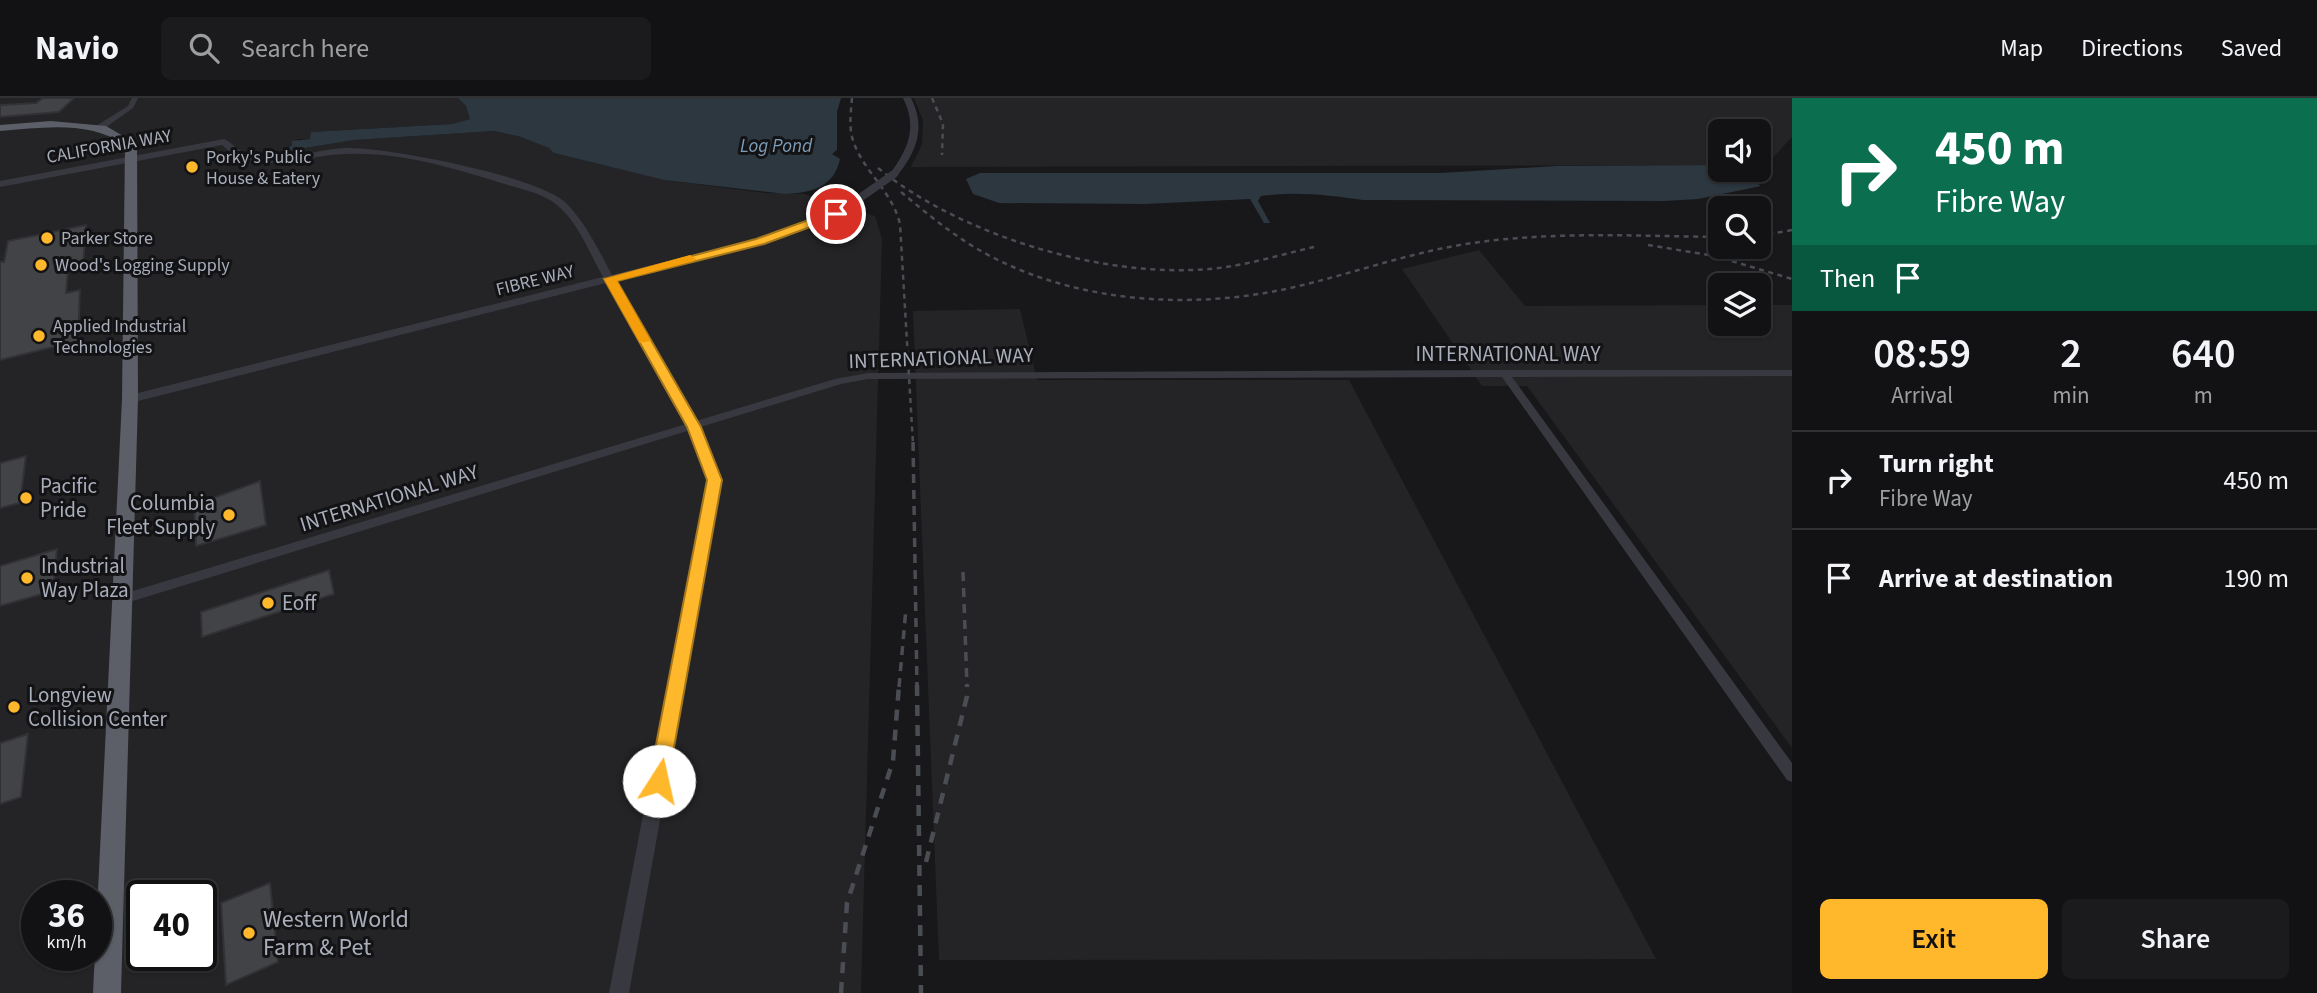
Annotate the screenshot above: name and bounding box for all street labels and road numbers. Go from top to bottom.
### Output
street label: CALIFORNIA WAY [45,123,174,170]
street label: FIBRE WAY [493,259,577,302]
street label: INTERNATIONAL WAY [1416,339,1601,369]
street label: INTERNATIONAL WAY [848,340,1035,376]
street label: INTERNATIONAL WAY [296,456,483,539]

